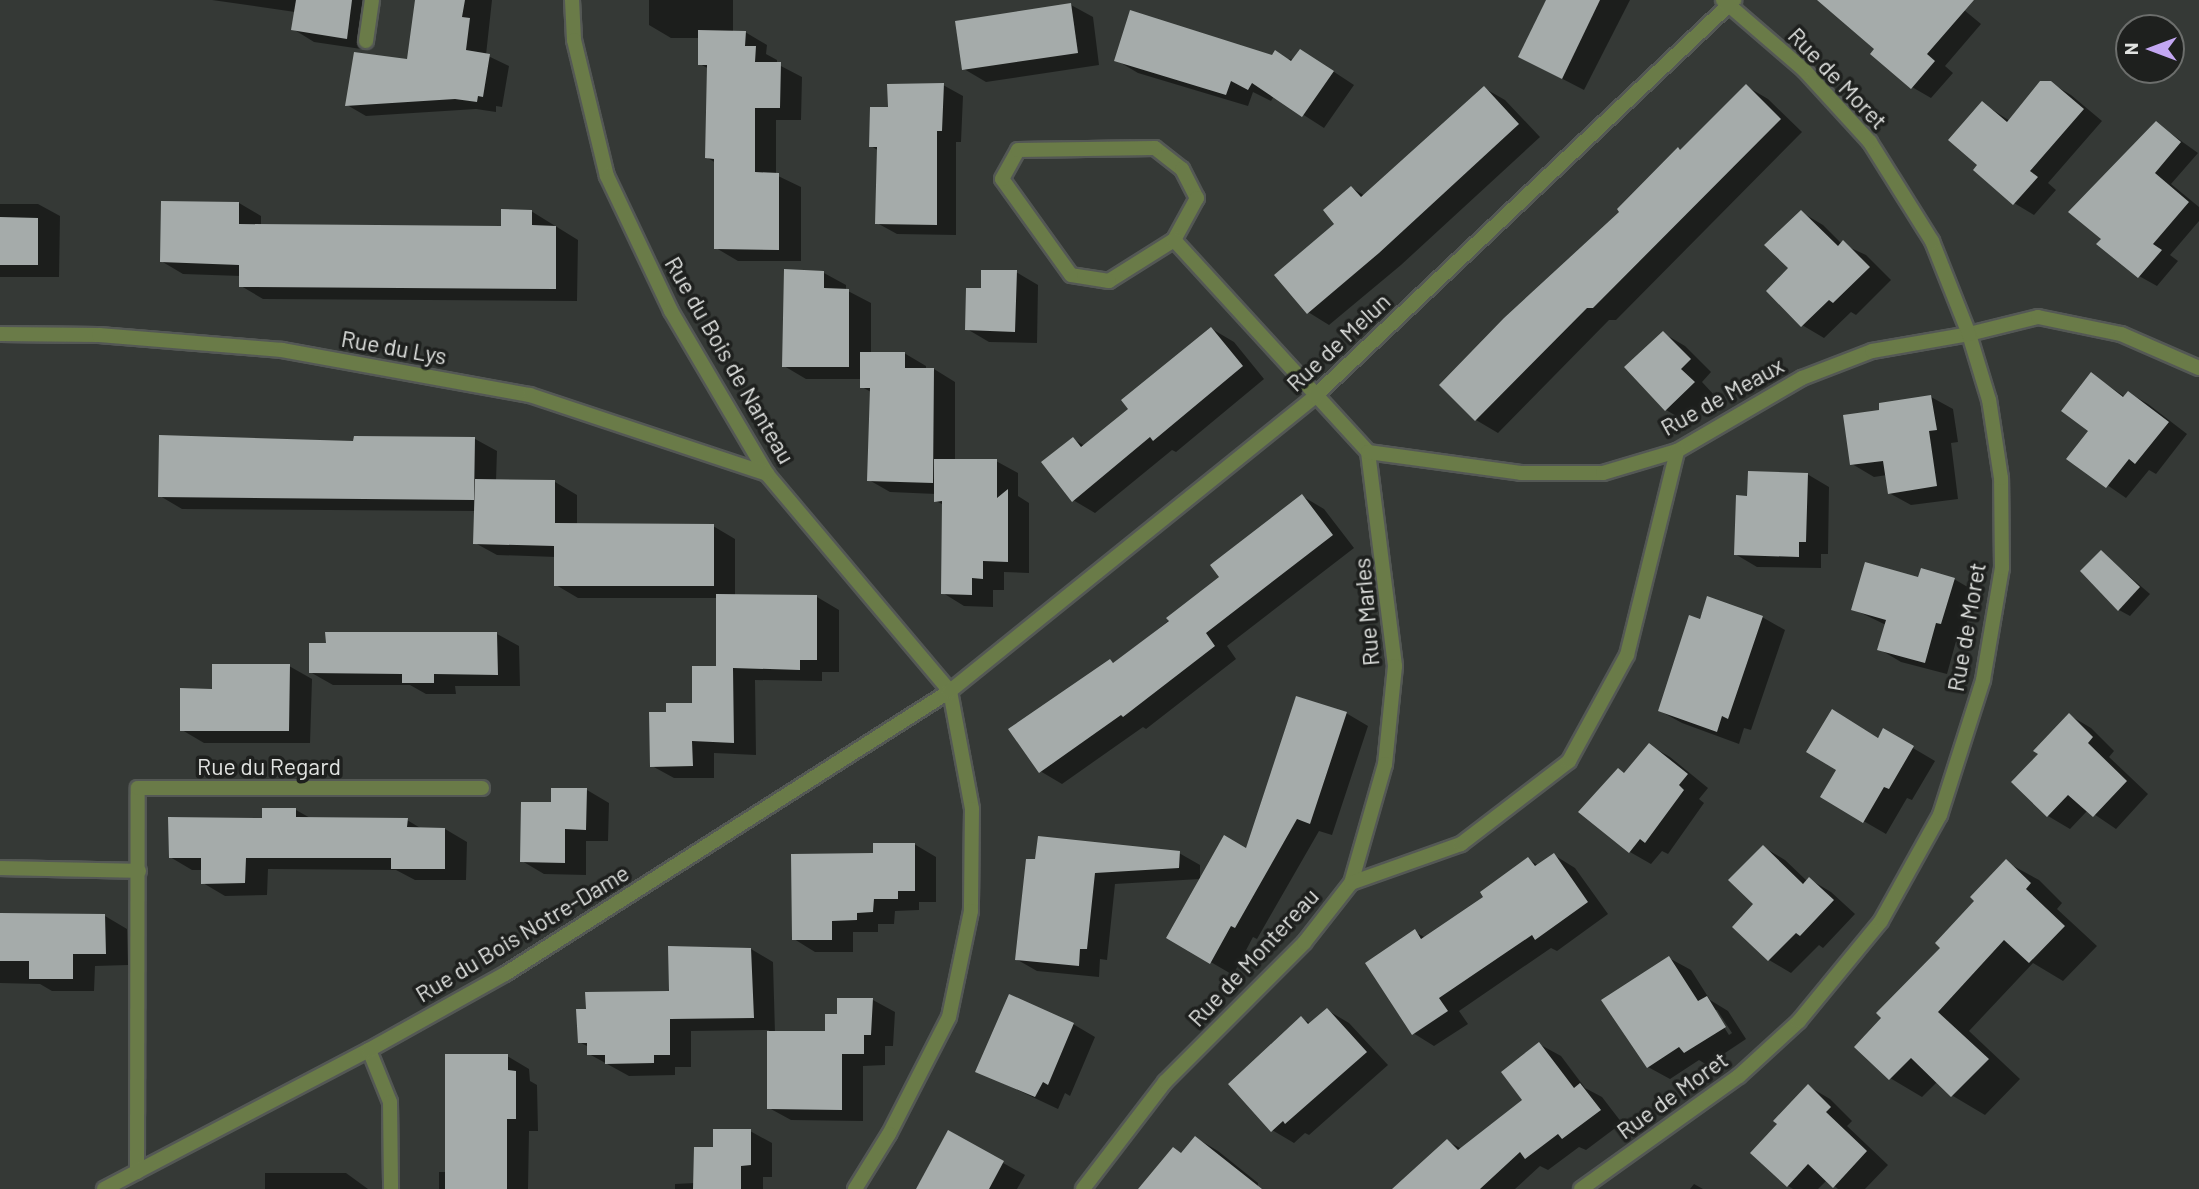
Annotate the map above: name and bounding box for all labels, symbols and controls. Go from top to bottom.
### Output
north arrow [2115,14,2185,84]
street label: Rue de Moret [1783,22,1893,134]
text: N [2119,43,2142,55]
street label: Rue du Bois de Nanteau [659,252,801,468]
street label: Rue de Melun [1281,287,1395,397]
street label: Rue du Lys [339,324,449,370]
street label: Rue de Meaux [1656,351,1788,441]
street label: Rue Marles [1348,557,1384,667]
street label: Rue de Moret [1941,560,1991,694]
street label: Rue du Regard [197,752,341,780]
street label: Rue du Bois Notre-Dame [410,858,634,1008]
street label: Rue de Montereau [1182,882,1324,1032]
street label: Rue de Moret [1611,1046,1733,1144]

